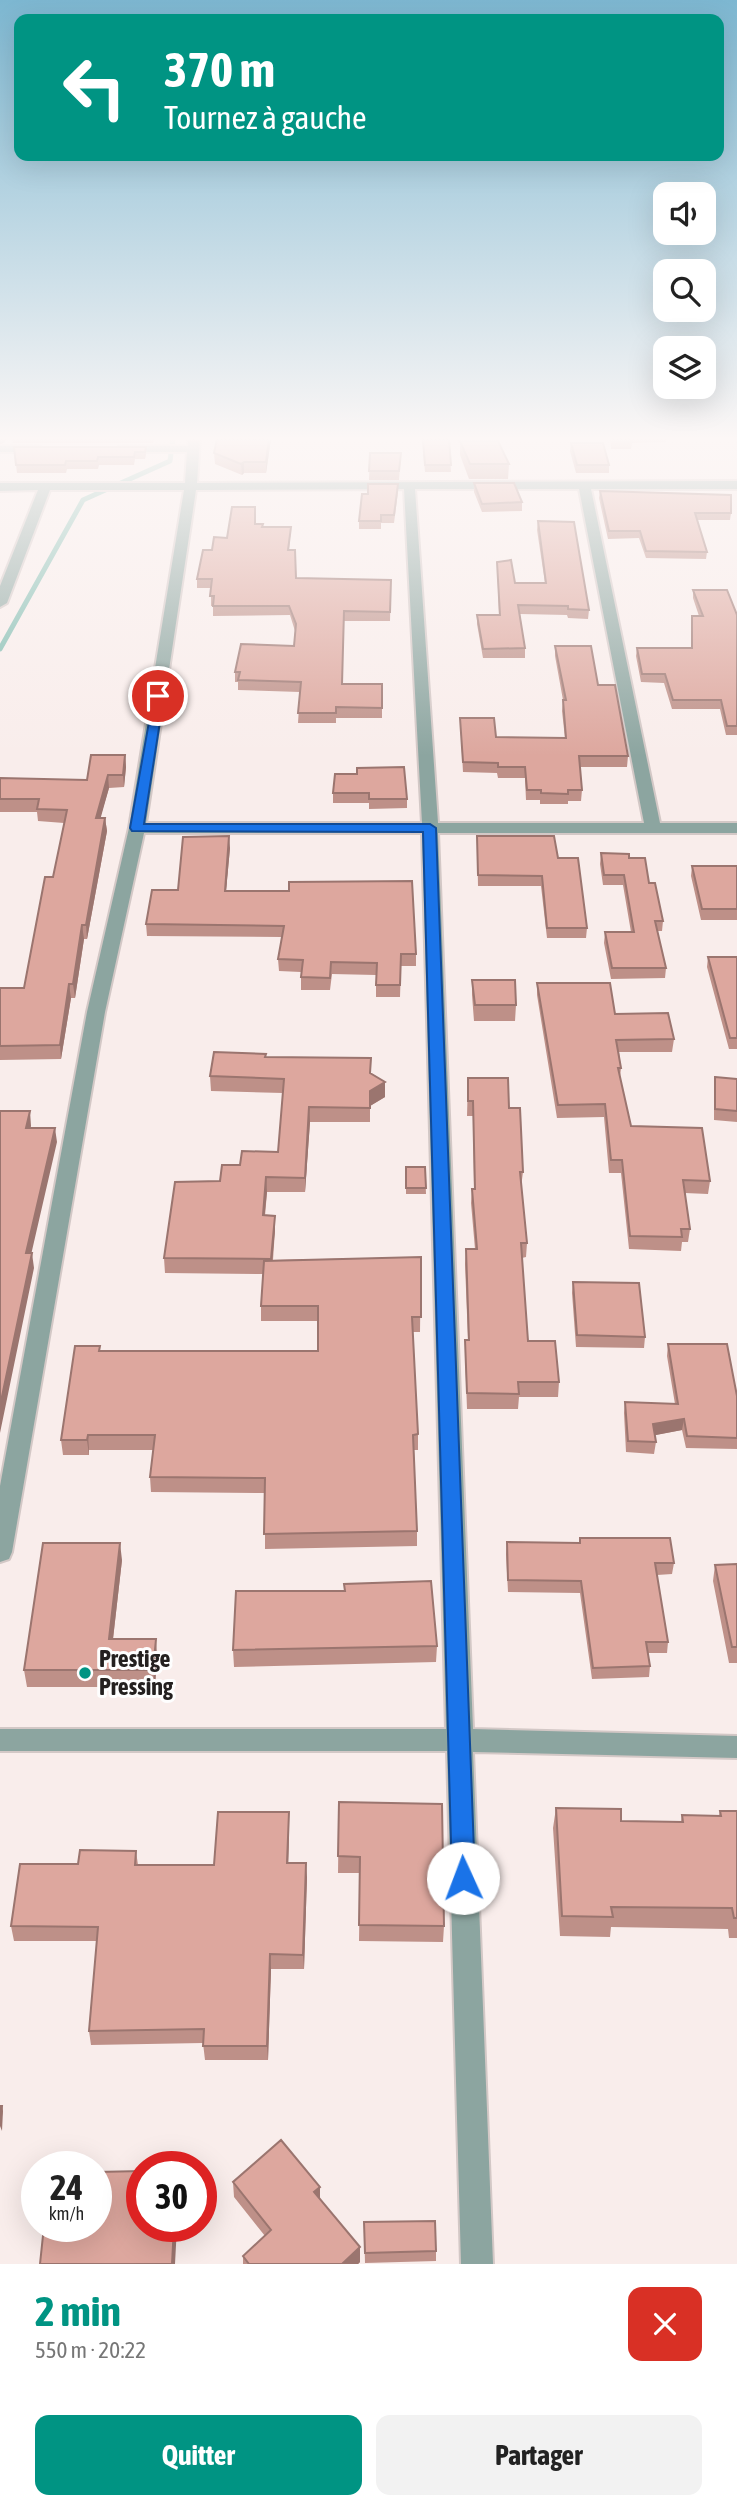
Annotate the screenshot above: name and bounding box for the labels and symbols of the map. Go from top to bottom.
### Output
pin [128,666,188,726]
place label: Prestige Pressing [99,1645,174,1700]
marker: Prestige Pressing [77,1665,93,1681]
position arrow [426,1841,500,1915]
speed limit sign: 30 [126,2151,217,2242]

